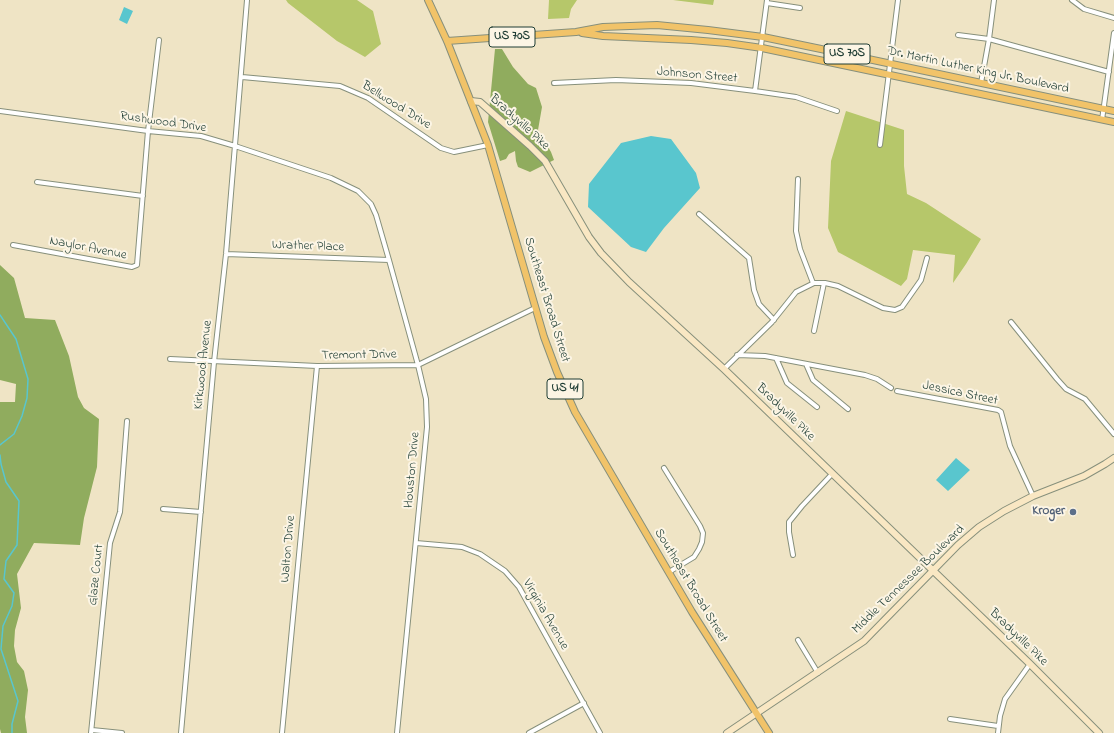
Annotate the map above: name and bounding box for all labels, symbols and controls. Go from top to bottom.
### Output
road number: US 70S [489,27,535,47]
road number: US 70S [824,44,870,64]
street label: Dr. Martin Luther King Jr. Boulevard [886,44,1070,98]
street label: Johnson Street [656,65,738,87]
street label: Bellwood Drive [359,79,433,133]
street label: Bradyville Pike [486,92,552,154]
street label: Rushwood Drive [119,109,207,137]
street label: Naylor Avenue [48,234,128,264]
street label: Southeast Broad Street [520,236,572,364]
street label: Wrather Place [272,238,344,256]
street label: Kirkwood Avenue [192,320,216,410]
street label: Tremont Drive [321,348,397,364]
street label: Jessica Street [921,378,999,410]
road number: US 41 [547,379,583,399]
street label: Bradyville Pike [752,381,818,445]
street label: Houston Drive [402,431,424,509]
place label: Kroger [1032,504,1065,520]
marker: Kroger [1068,507,1078,517]
street label: Walton Drive [278,515,300,583]
street label: Middle Tennessee Boulevard [849,522,969,638]
street label: Southeast Broad Street [650,526,730,646]
street label: Glaze Court [86,544,108,606]
street label: Virginia Avenue [518,577,572,653]
street label: Bradyville Pike [985,606,1051,670]

